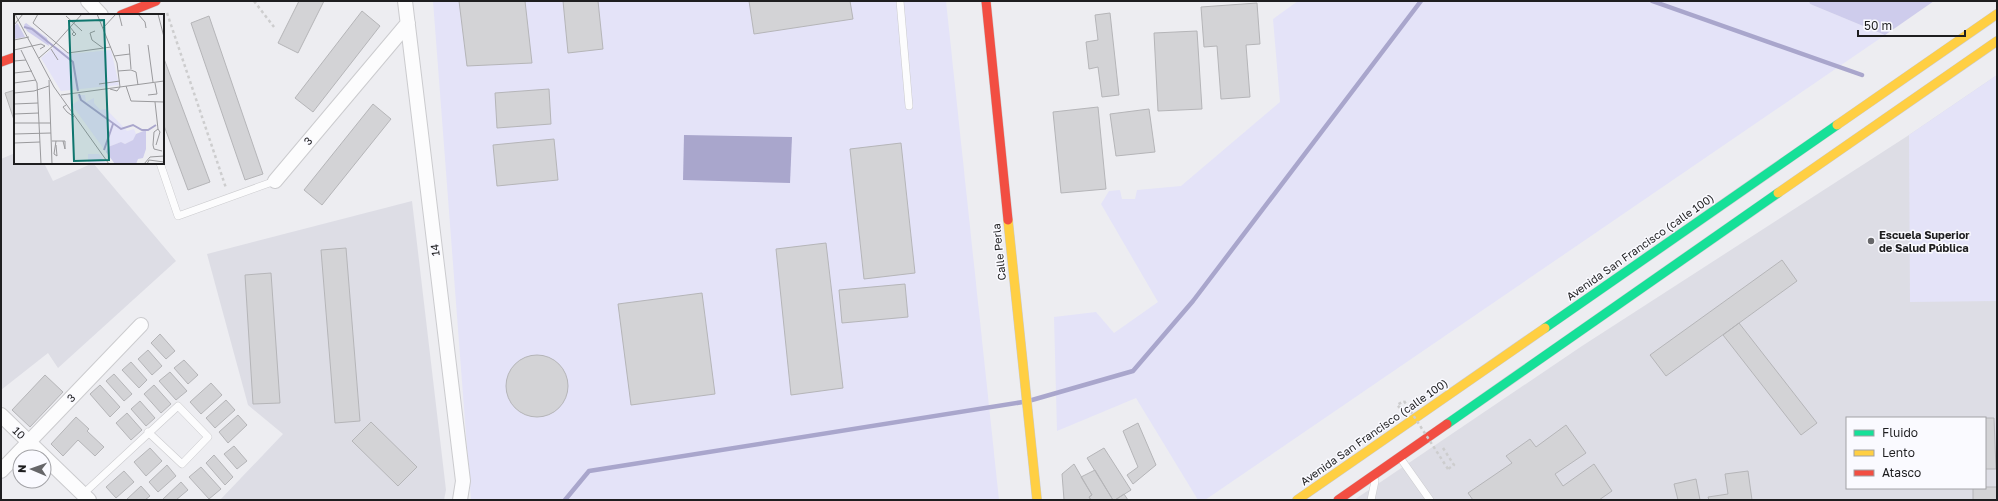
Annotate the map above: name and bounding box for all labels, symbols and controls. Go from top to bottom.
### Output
scale bar [1858,12,1965,38]
inset map [14,14,164,164]
text: 50 m [1864,18,1892,33]
street label: 3 [301,134,315,147]
street label: Avenida San Francisco (calle 100) [1564,191,1716,303]
street label: Calle Perla [989,223,1008,281]
place label: Escuela Superior de Salud Pública [1879,228,1970,254]
marker: Escuela Superior de Salud Pública [1866,236,1876,246]
street label: 14 [427,243,442,257]
street label: Avenida San Francisco (calle 100) [1298,376,1450,488]
street label: 3 [64,391,78,404]
legend [1846,417,1986,489]
street label: 10 [10,424,28,442]
text: Fluido [1882,425,1918,440]
text: Lento [1882,445,1915,460]
north arrow [12,449,52,489]
text: N [15,464,28,473]
text: Atasco [1882,465,1921,480]

